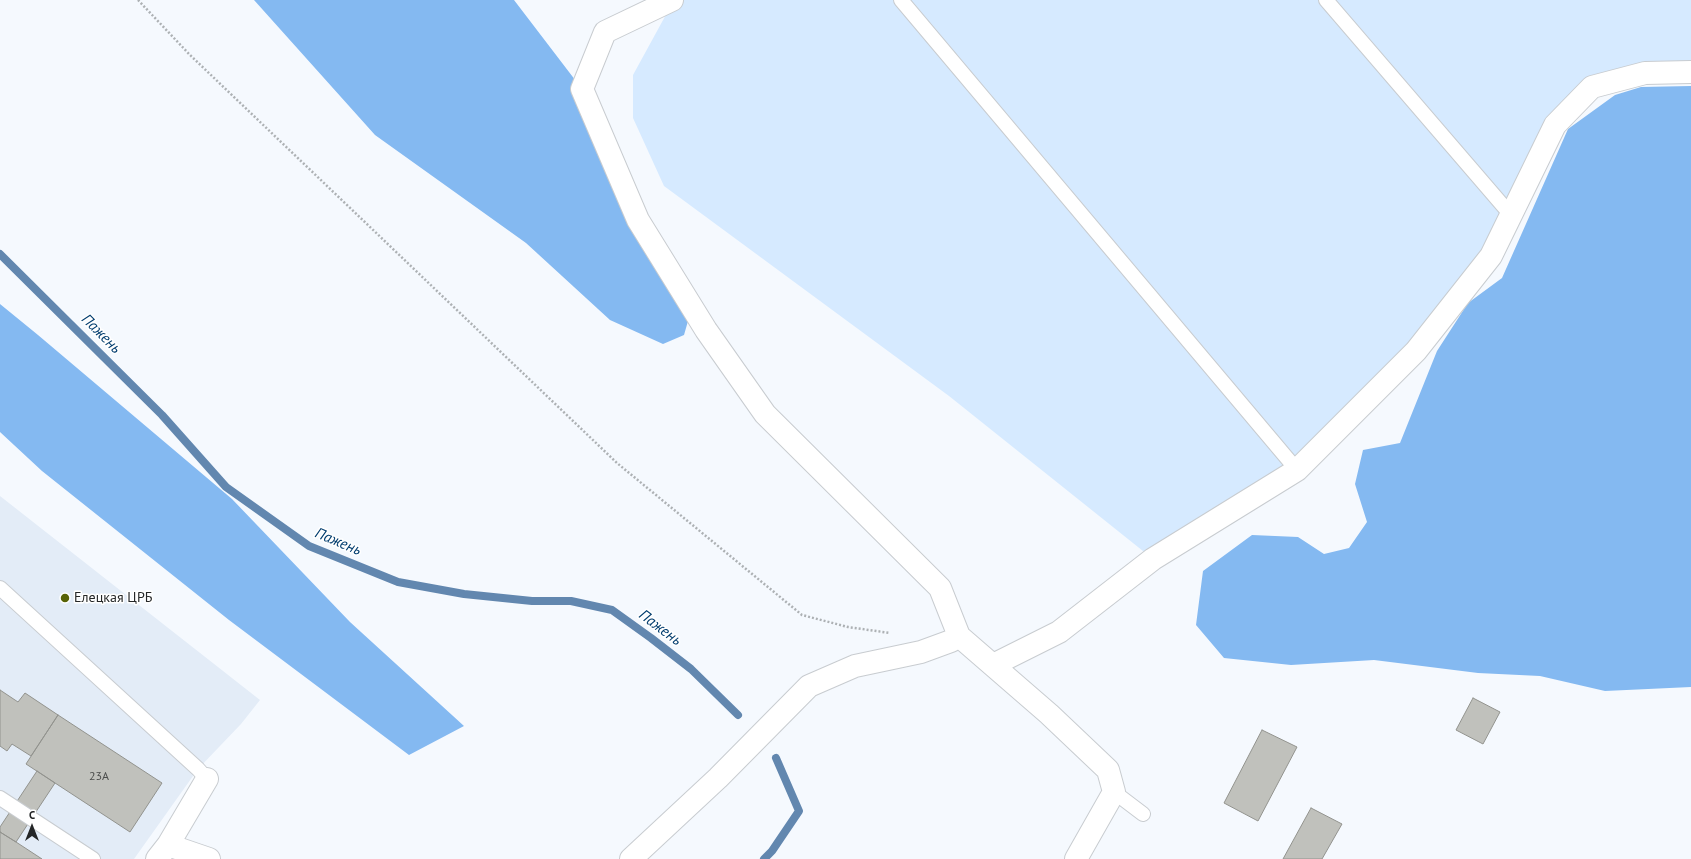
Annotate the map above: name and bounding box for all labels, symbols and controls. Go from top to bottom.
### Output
water label: Пажень [77,310,125,358]
water label: Пажень [312,524,364,560]
place label: Елецкая ЦРБ [74,590,152,606]
marker: Елецкая ЦРБ [59,592,71,604]
water label: Пажень [635,606,685,650]
house number: 23А [89,770,109,784]
north arrow [12,807,52,847]
text: С [29,808,35,822]

